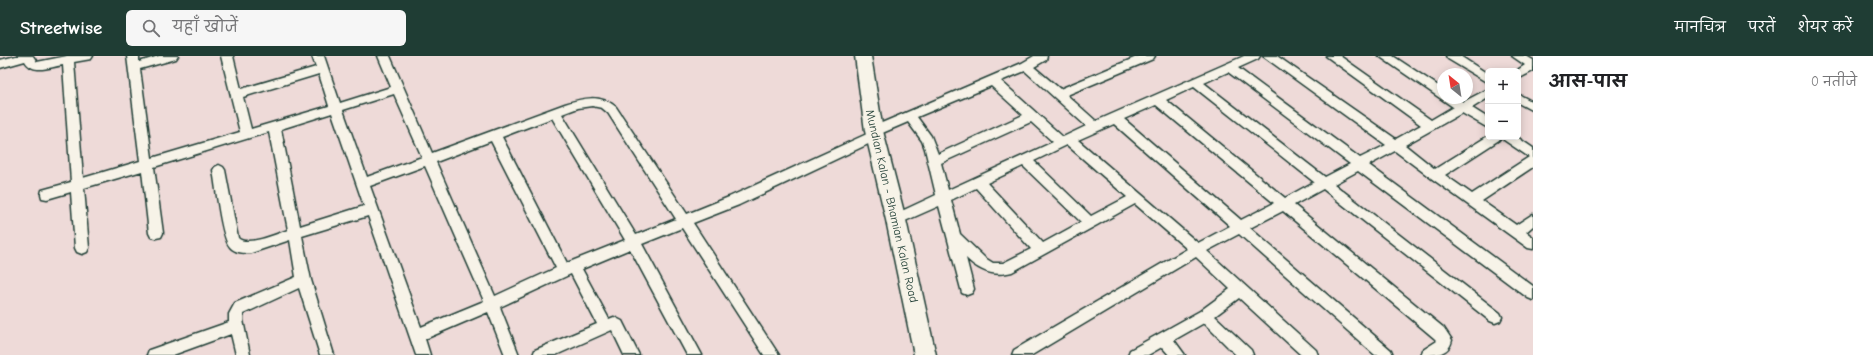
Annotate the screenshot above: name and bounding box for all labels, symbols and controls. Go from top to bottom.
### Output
search box [126,10,406,46]
text: Streetwise [20,17,102,39]
icon: search [140,17,162,39]
text: यहाँ खोजें [172,18,238,36]
text: मानचित्र [1675,19,1726,36]
text: परतें [1748,19,1775,36]
text: शेयर करें [1797,19,1853,36]
north arrow [1437,68,1473,104]
map controls [1485,68,1521,140]
button: + [1485,68,1521,104]
text: आस-पास [1549,72,1627,91]
text: 0 नतीजे [1811,74,1857,89]
button: − [1485,104,1521,140]
street label: Mundian Kalan - Bhamian Kalan Road [863,108,921,304]

